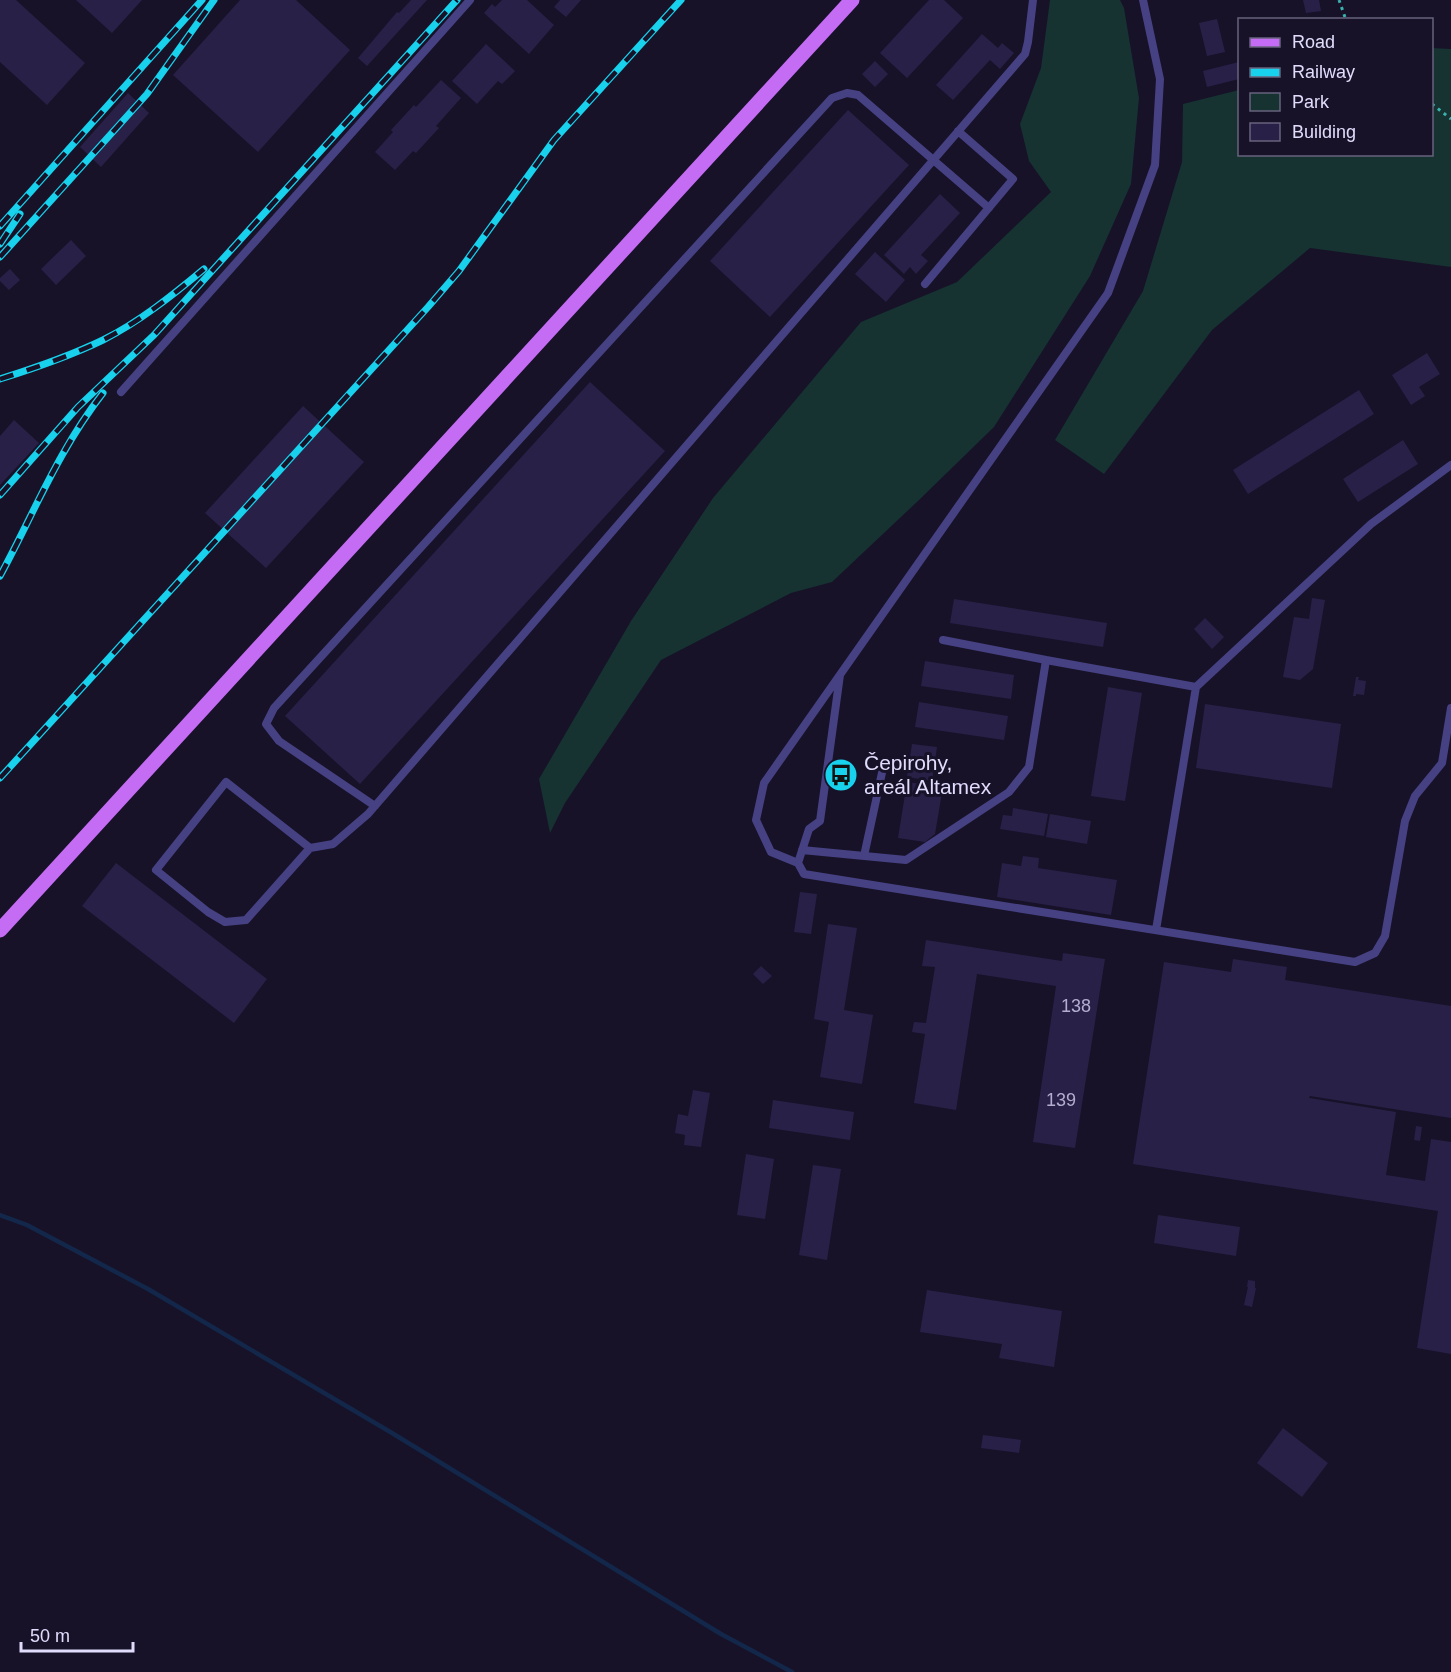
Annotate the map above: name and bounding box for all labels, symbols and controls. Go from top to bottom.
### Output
legend [1238,18,1433,156]
text: Road [1292,32,1335,52]
text: Railway [1292,62,1355,82]
text: Park [1292,92,1330,112]
text: Building [1292,122,1356,142]
place label: Čepirohy, areál Altamex [864,751,992,798]
bus stop icon: Čepirohy, areál Altamex [823,757,859,793]
house number: 138 [1061,996,1091,1016]
house number: 139 [1046,1090,1076,1110]
scale bar [21,1615,134,1653]
text: 50 m [30,1626,70,1646]

